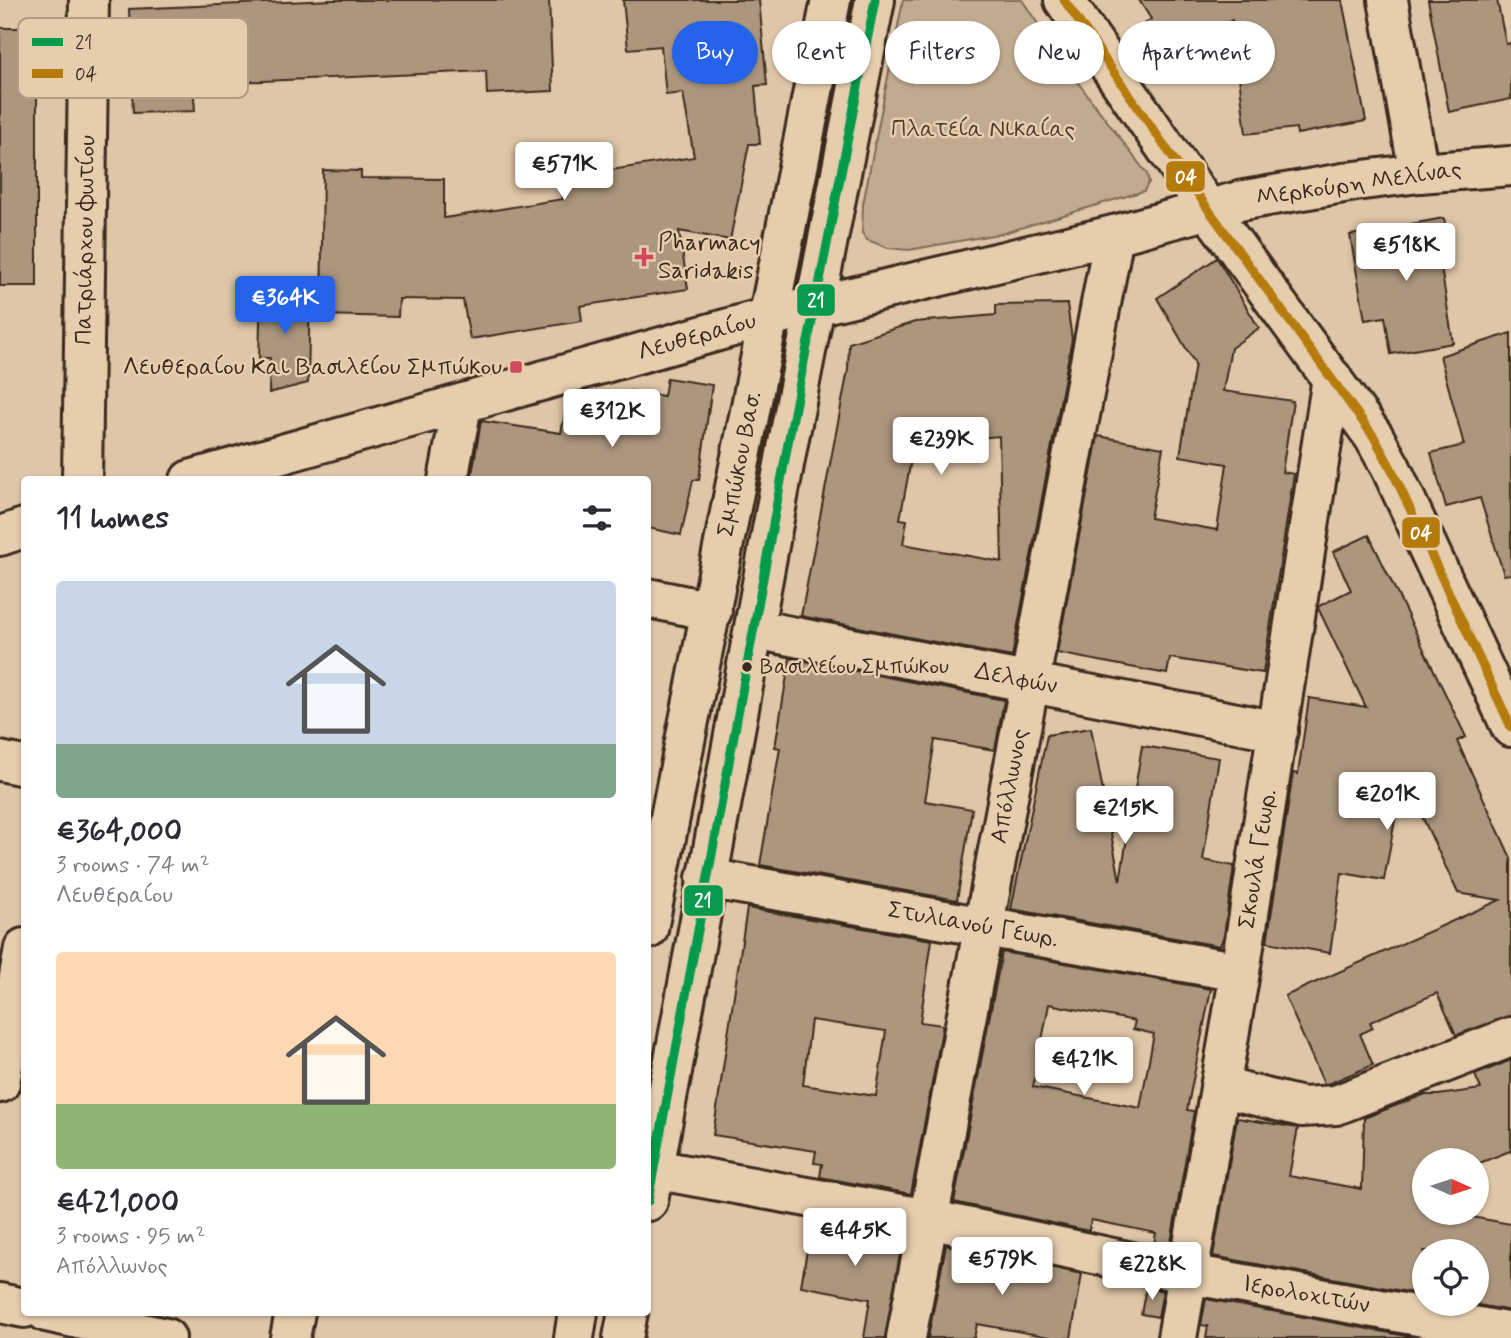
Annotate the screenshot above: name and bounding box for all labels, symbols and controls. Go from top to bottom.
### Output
legend [18,18,248,98]
chip: Buy [672,21,758,84]
chip: Rent [772,21,871,84]
chip: Filters [885,21,1000,84]
chip: New [1014,21,1104,84]
chip: Apartment [1118,21,1275,84]
text: 21 [75,31,92,56]
text: 04 [75,62,97,87]
park label: Πλατεία Νικαίας [891,114,1075,145]
street label: Πατριάρχου Φωτίου [69,135,103,345]
pin: €571K [515,142,613,202]
text: €571K [531,150,597,180]
street label: Μερκούρη Μελίνας [1254,154,1464,214]
line badge: 04 [1165,160,1206,193]
text: 04 [1175,165,1198,190]
pin: €518K [1357,224,1455,283]
place label: Pharmacy Saridakis [658,228,761,287]
text: €518K [1372,231,1440,261]
marker: Pharmacy Saridakis [636,249,652,265]
pin: €364K [236,276,334,336]
line badge: 21 [796,283,836,317]
text: €364K [251,284,319,314]
text: 21 [807,289,825,314]
street label: Λευθεραίου [634,305,760,369]
place label: Λευθεραίου Και Βασιλείου Σμπώκου [123,352,502,383]
marker: Λευθεραίου Και Βασιλείου Σμπώκου [508,359,524,375]
street label: Σμπώκου Βασ. [711,389,769,539]
pin: €312K [563,390,661,449]
text: €312K [579,397,645,427]
pin: €239K [892,418,990,477]
text: €239K [909,425,973,455]
text: 11 homes [56,499,169,538]
icon: filters [578,499,616,537]
line badge: 04 [1401,516,1441,549]
text: 04 [1410,521,1433,546]
icon: home [273,626,399,752]
place label: Βασιλείου Σμπώκου [760,653,949,681]
street label: Δελφών [972,656,1060,702]
marker: Βασιλείου Σμπώκου [740,660,754,674]
street label: Απόλλωνος [984,726,1036,846]
pin: €201K [1338,772,1436,832]
text: €201K [1355,780,1419,810]
pin: €215K [1076,786,1174,846]
street label: Σκουλά Γεωρ. [1232,787,1284,931]
text: €215K [1092,794,1158,824]
text: €364,000 [56,812,182,851]
text: 3 rooms · 74 m² [56,851,210,881]
text: Λευθεραίου [56,881,173,911]
line badge: 21 [683,884,724,917]
text: 21 [694,889,712,914]
street label: Στυλιανού Γεωρ. [885,895,1061,955]
icon: home [273,997,399,1123]
pin: €421K [1035,1038,1133,1097]
text: €421K [1051,1045,1117,1075]
north arrow [1412,1148,1489,1225]
map controls [1412,1148,1489,1316]
text: €421,000 [56,1183,179,1222]
pin: €445K [806,1208,904,1268]
text: €445K [819,1216,891,1246]
text: 3 rooms · 95 m² [56,1222,205,1252]
pin: €579K [953,1238,1051,1297]
button: locate [1412,1239,1489,1316]
pin: €228K [1103,1242,1201,1302]
text: €579K [968,1245,1036,1275]
text: €228K [1118,1250,1186,1280]
text: Απόλλωνος [56,1252,168,1282]
street label: Ιερολοχιτών [1240,1269,1372,1321]

